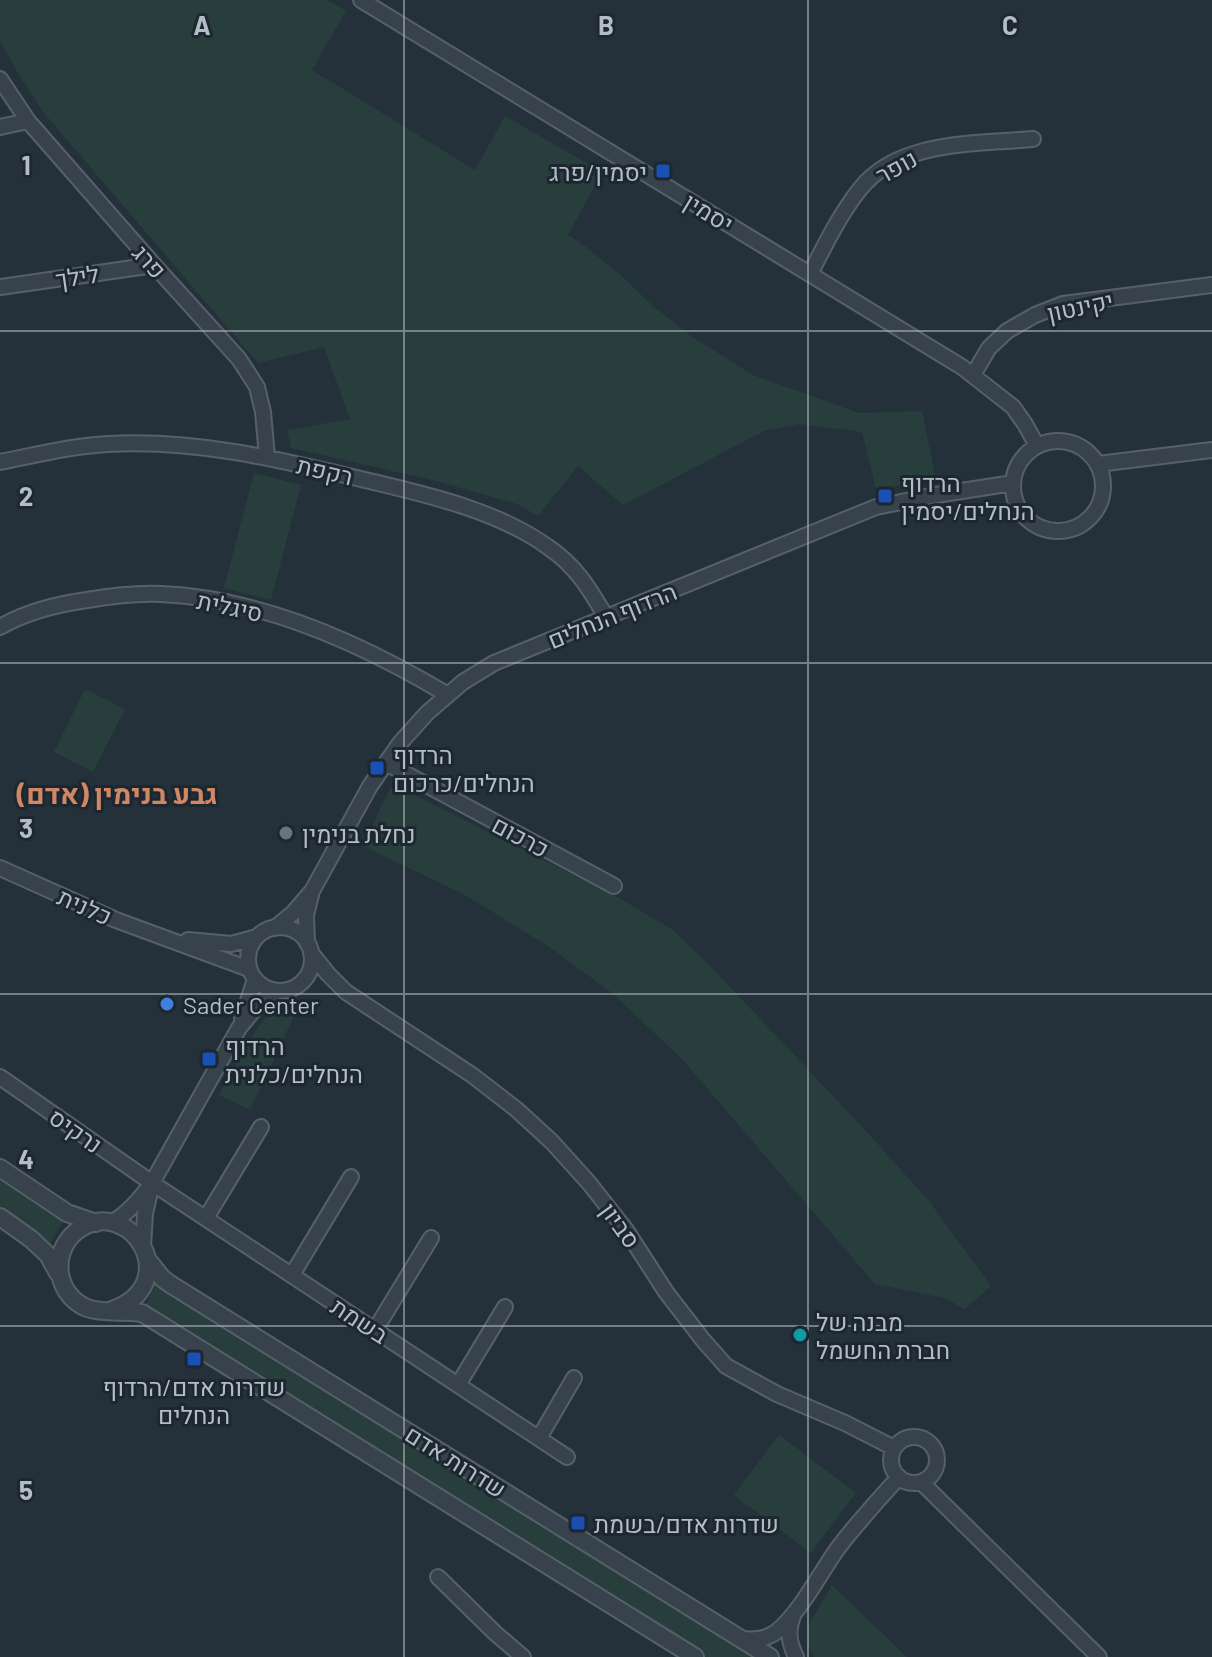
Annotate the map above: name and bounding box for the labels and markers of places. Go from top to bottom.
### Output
place label: יסמין/פרג [549,157,647,186]
marker: יסמין/פרג [654,162,672,180]
place label: הרדוף הנחלים/יסמין [901,468,1035,525]
marker: הרדוף הנחלים/יסמין [876,487,894,505]
place label: הרדוף הנחלים/כרכום [393,740,535,797]
marker: הרדוף הנחלים/כרכום [368,759,386,777]
place label: נחלת בנימין [302,819,415,848]
marker: נחלת בנימין [277,824,295,842]
place label: Sader Center [183,990,319,1019]
marker: Sader Center [158,995,176,1013]
place label: הרדוף הנחלים/כלנית [225,1031,363,1088]
marker: הרדוף הנחלים/כלנית [200,1050,218,1068]
place label: מבנה של חברת החשמל [816,1307,950,1364]
marker: מבנה של חברת החשמל [791,1326,809,1344]
marker: שדרות אדם/הרדוף הנחלים [185,1350,203,1368]
place label: שדרות אדם/הרדוף הנחלים [103,1372,285,1429]
place label: שדרות אדם/בשמת [594,1509,779,1538]
marker: שדרות אדם/בשמת [569,1514,587,1532]

